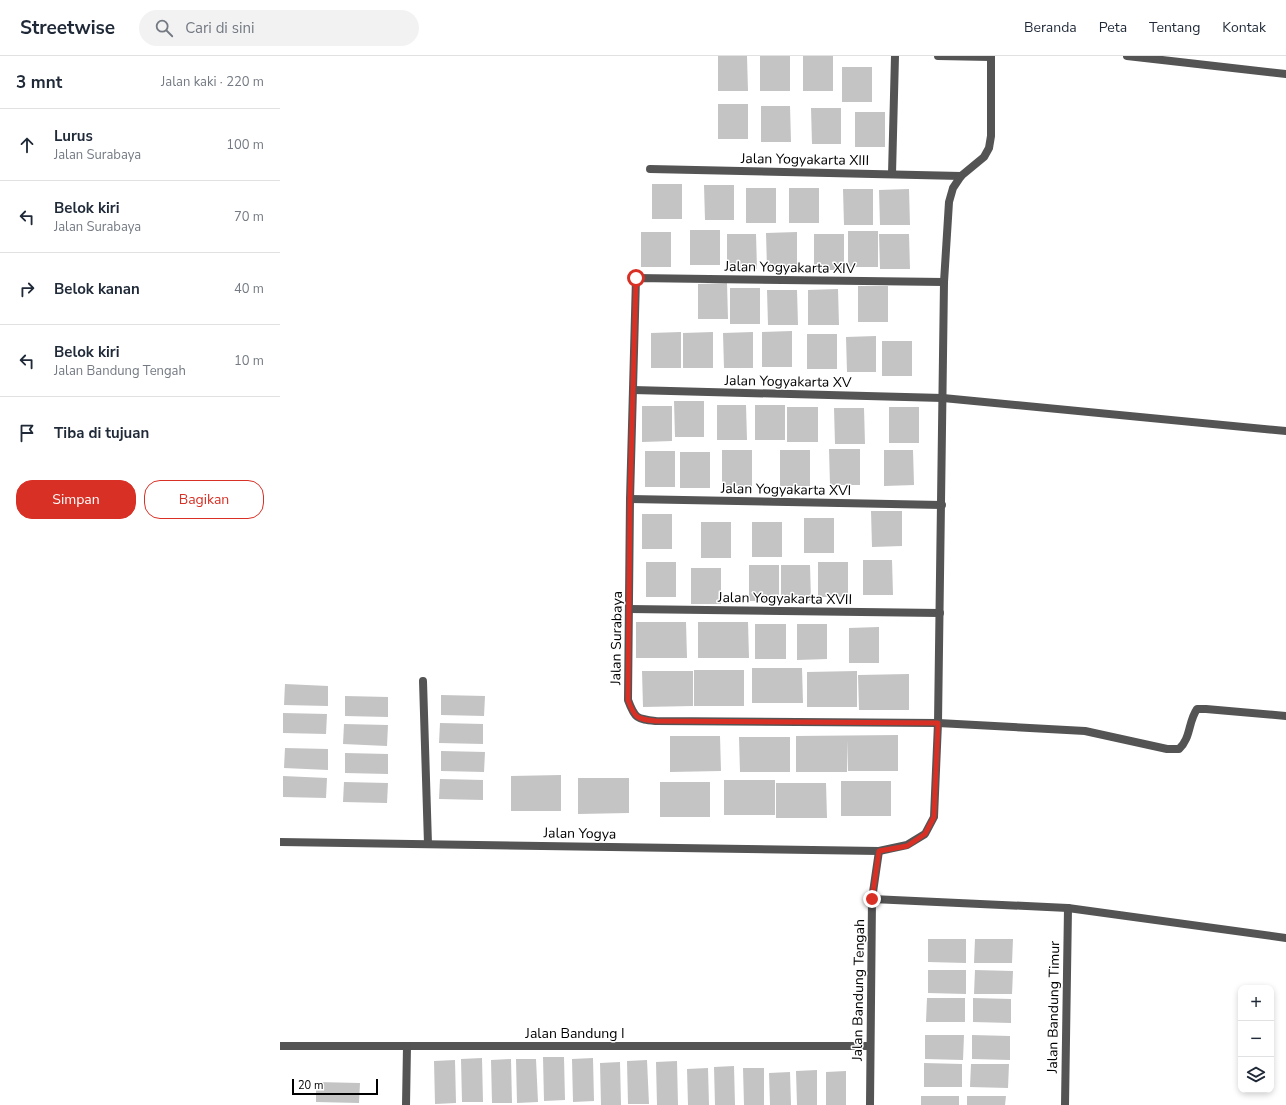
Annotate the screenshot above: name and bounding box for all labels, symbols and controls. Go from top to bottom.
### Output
search box [139,10,419,46]
text: Streetwise [20,15,115,41]
icon: search [153,17,175,39]
text: Cari di sini [185,18,254,38]
text: Beranda [1024,18,1077,37]
text: Peta [1099,18,1127,37]
text: Tentang [1149,18,1200,37]
text: Kontak [1222,18,1266,37]
text: 3 mnt [16,71,62,94]
text: Jalan kaki · 220 m [161,73,264,91]
text: Lurus [54,126,93,146]
icon: ahead [16,134,38,156]
text: 100 m [226,136,264,154]
text: Jalan Surabaya [54,146,141,164]
street label: Jalan Yogyakarta XIII [740,149,869,170]
text: Belok kiri [54,198,119,218]
icon: left [16,206,38,228]
text: 70 m [234,208,264,226]
text: Jalan Surabaya [54,218,141,236]
street label: Jalan Yogyakarta XIV [723,257,856,278]
route start [627,269,645,287]
icon: right [16,278,38,300]
text: Belok kanan [54,279,140,299]
text: 40 m [234,280,264,298]
text: Belok kiri [54,342,119,362]
icon: left [16,350,38,372]
text: 10 m [234,352,264,370]
text: Jalan Bandung Tengah [54,362,186,380]
street label: Jalan Yogyakarta XV [723,371,852,392]
icon: arrive [16,422,38,444]
text: Tiba di tujuan [54,423,149,443]
street label: Jalan Yogyakarta XVI [720,479,851,500]
button: Simpan [16,480,136,519]
button: Bagikan [144,480,264,519]
street label: Jalan Yogyakarta XVII [717,588,852,609]
street label: Jalan Surabaya [606,591,627,686]
street label: Jalan Yogya [542,823,617,844]
route end [863,890,881,908]
street label: Jalan Bandung Tengah [848,919,869,1062]
street label: Jalan Bandung Timur [1043,941,1064,1074]
map controls [1238,985,1274,1093]
button: + [1238,985,1274,1021]
button: − [1238,1021,1274,1057]
street label: Jalan Bandung I [524,1024,625,1043]
button: layers [1238,1057,1274,1093]
scale bar [292,1077,378,1096]
text: 20 m [298,1078,323,1093]

